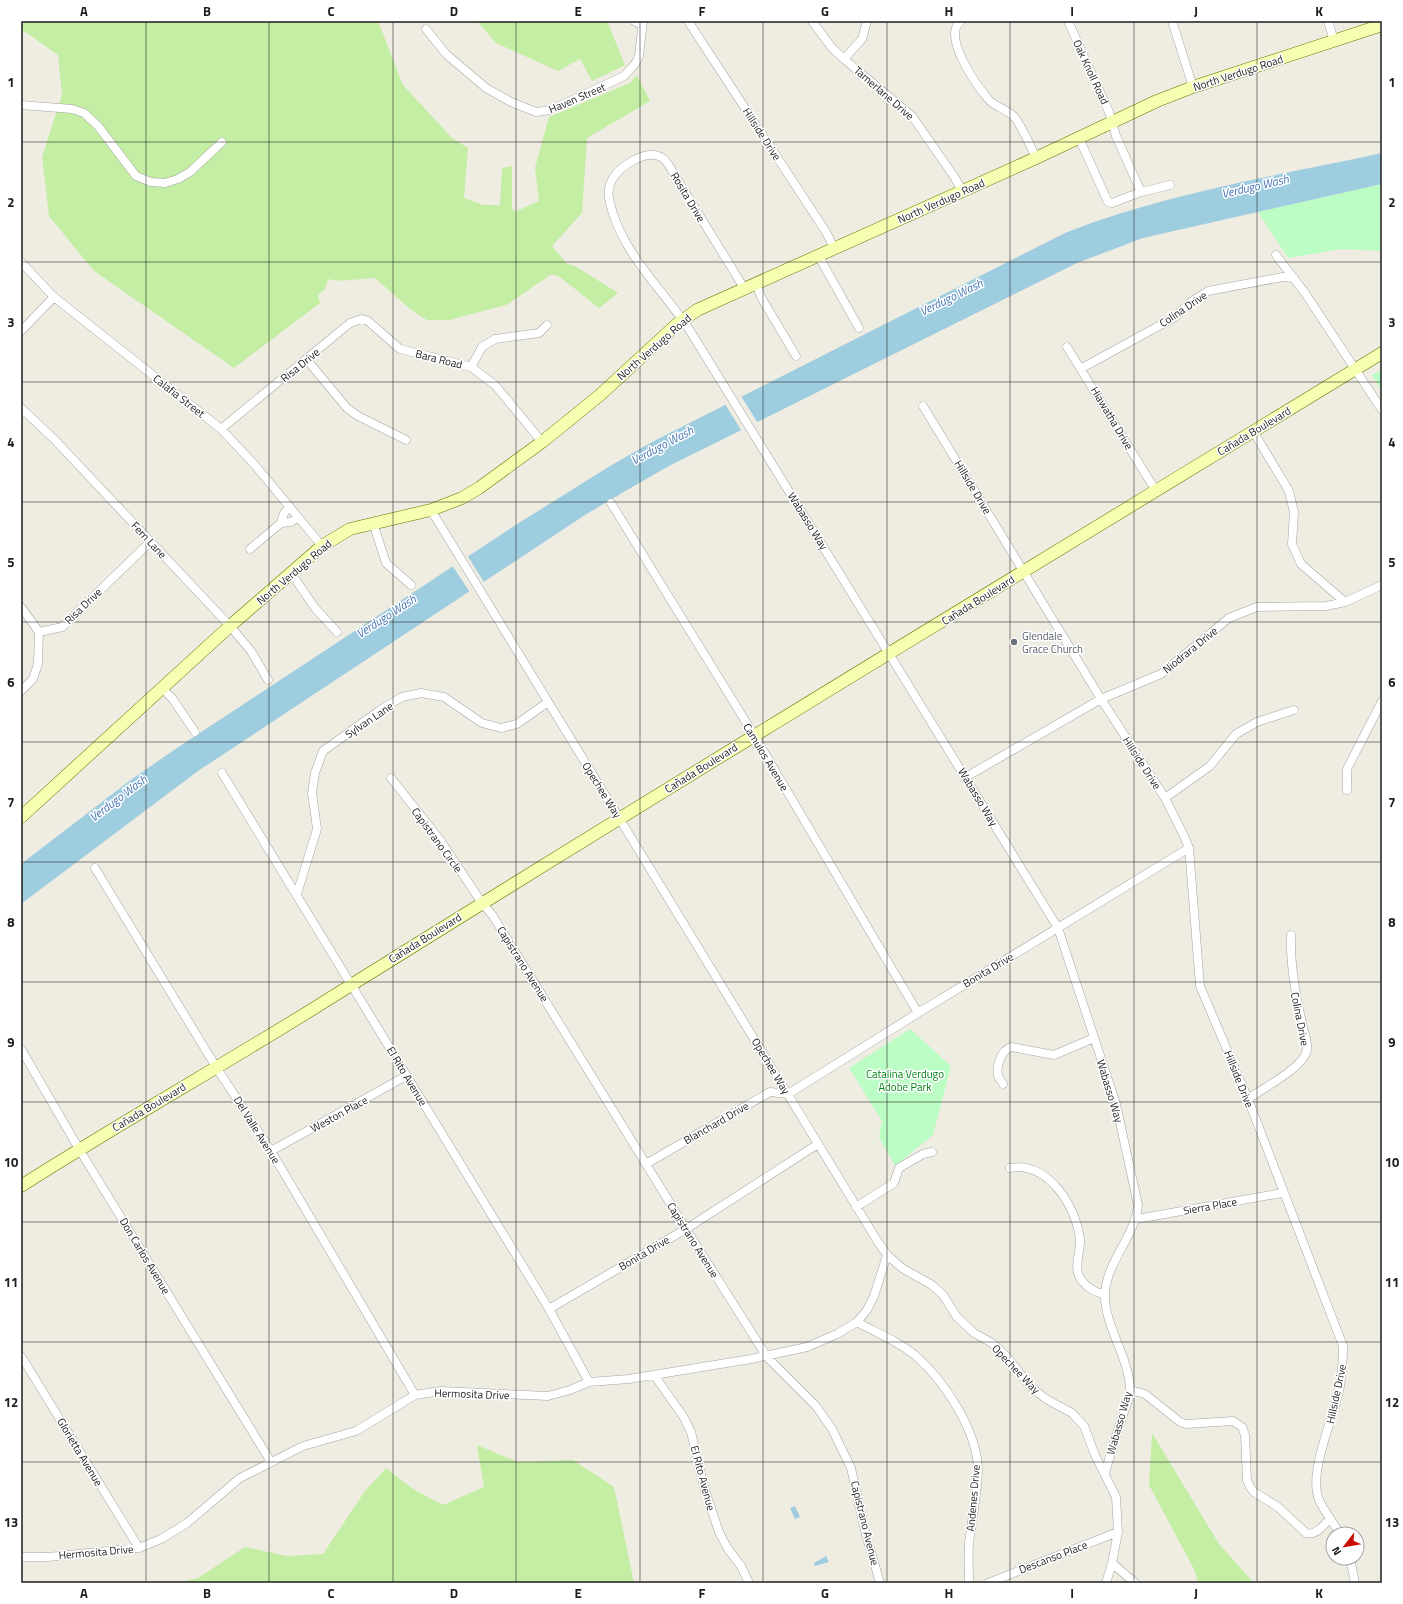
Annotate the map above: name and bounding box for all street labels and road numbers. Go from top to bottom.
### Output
street label: Oak Knoll Road [1069,37,1113,107]
street label: North Verdugo Road [1191,51,1285,95]
street label: Tamerlane Drive [850,62,918,124]
street label: Haven Street [546,79,608,117]
street label: Hillside Drive [739,104,785,164]
street label: Rosita Drive [667,169,709,225]
street label: North Verdugo Road [895,175,987,227]
street label: Colina Drive [1156,287,1210,331]
street label: North Verdugo Road [613,310,695,384]
street label: Risa Drive [277,344,323,386]
street label: Bara Road [414,345,464,373]
street label: Calafia Street [150,371,208,421]
street label: Hiawatha Drive [1087,383,1137,453]
street label: Cañada Boulevard [1214,403,1294,459]
street label: Hillside Drive [951,457,996,517]
street label: Wabasso Way [784,489,832,553]
street label: Fern Lane [128,518,171,562]
street label: North Verdugo Road [253,536,335,608]
street label: Cañada Boulevard [938,571,1018,629]
street label: Risa Drive [61,584,106,628]
street label: Niodrara Drive [1159,623,1221,677]
street label: Sylvan Lane [342,698,397,742]
street label: Camulos Avenue [739,720,793,794]
street label: Hillside Drive [1119,733,1165,793]
street label: Cañada Boulevard [661,739,741,797]
street label: Opechee Way [578,759,626,822]
street label: Wabasso Way [954,765,1002,830]
street label: Capistrano Circle [408,804,466,876]
street label: Cañada Boulevard [385,909,465,967]
street label: Capistrano Avenue [493,923,553,1005]
street label: Bonita Drive [960,948,1017,991]
street label: Colina Drive [1287,991,1313,1048]
street label: Opechee Way [748,1035,794,1098]
street label: El Rito Avenue [383,1043,431,1109]
street label: Hillside Drive [1220,1048,1258,1110]
street label: Wabasso Way [1093,1057,1127,1125]
street label: Cañada Boulevard [109,1079,189,1135]
street label: Weston Place [308,1092,371,1136]
street label: Del Valle Avenue [230,1093,284,1167]
street label: Blanchard Drive [680,1098,752,1148]
street label: Sierra Place [1182,1193,1239,1219]
street label: Capistrano Avenue [663,1199,723,1281]
street label: Don Carlos Avenue [116,1215,174,1298]
street label: Bonita Drive [616,1231,673,1274]
street label: Opechee Way [988,1341,1044,1398]
street label: Hillside Drive [1322,1362,1350,1425]
street label: Hermosita Drive [434,1385,510,1403]
street label: Wabasso Way [1102,1389,1136,1457]
street label: Glorietta Avenue [53,1415,107,1489]
street label: El Rito Avenue [687,1444,719,1513]
street label: Andenes Drive [962,1464,984,1532]
street label: Capistrano Avenue [847,1479,883,1567]
street label: Descanso Place [1016,1536,1090,1577]
street label: Hermosita Drive [58,1541,135,1563]

